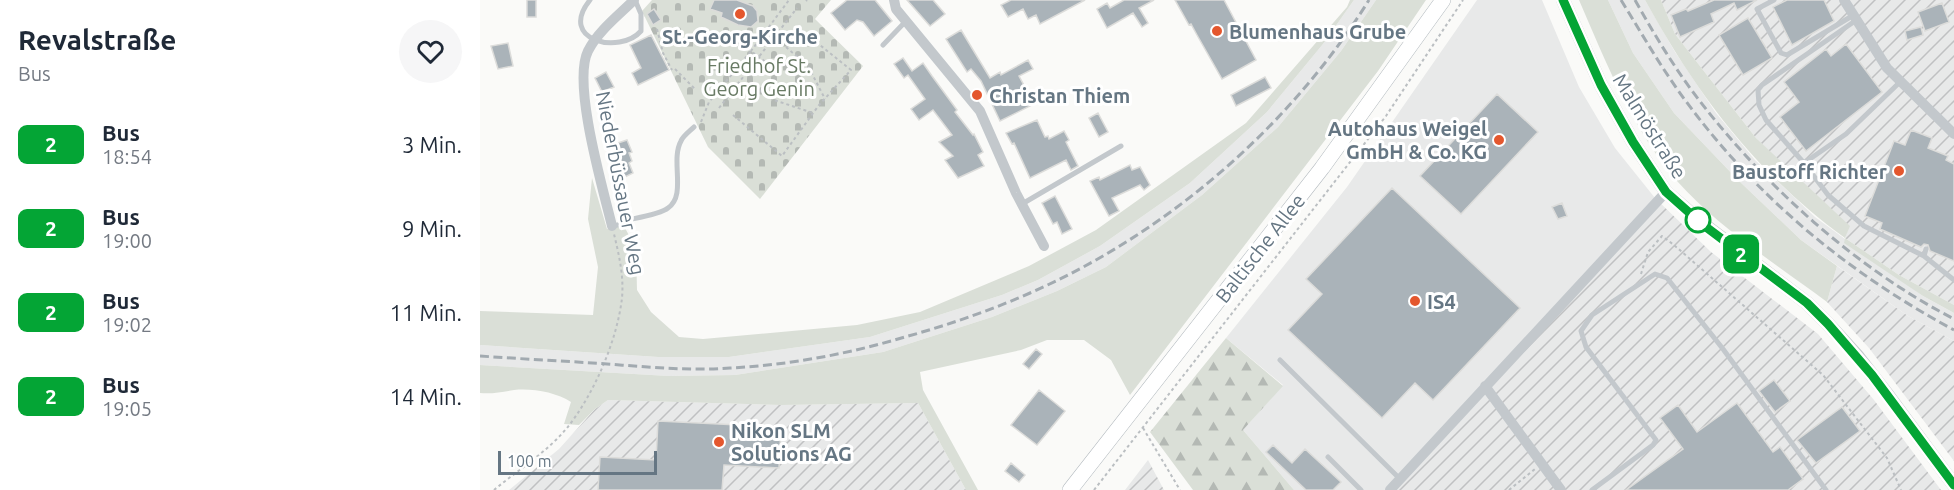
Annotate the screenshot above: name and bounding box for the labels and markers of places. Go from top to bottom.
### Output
marker: St.-Georg-Kirche [733,7,747,21]
place label: Blumenhaus Grube [1229,20,1406,43]
marker: Blumenhaus Grube [1210,24,1224,38]
place label: St.-Georg-Kirche [662,25,818,48]
place label: Christan Thiem [989,84,1130,107]
marker: Christan Thiem [970,88,984,102]
place label: Autohaus Weigel GmbH & Co. KG [1328,117,1487,163]
marker: Autohaus Weigel GmbH & Co. KG [1492,133,1506,147]
place label: Baustoff Richter [1732,160,1888,183]
marker: Baustoff Richter [1892,164,1906,178]
unlabelled marker [1685,207,1711,233]
place label: IS4 [1427,290,1456,313]
marker: IS4 [1408,294,1422,308]
place label: Nikon SLM Solutions AG [731,419,852,465]
marker: Nikon SLM Solutions AG [712,435,726,449]

